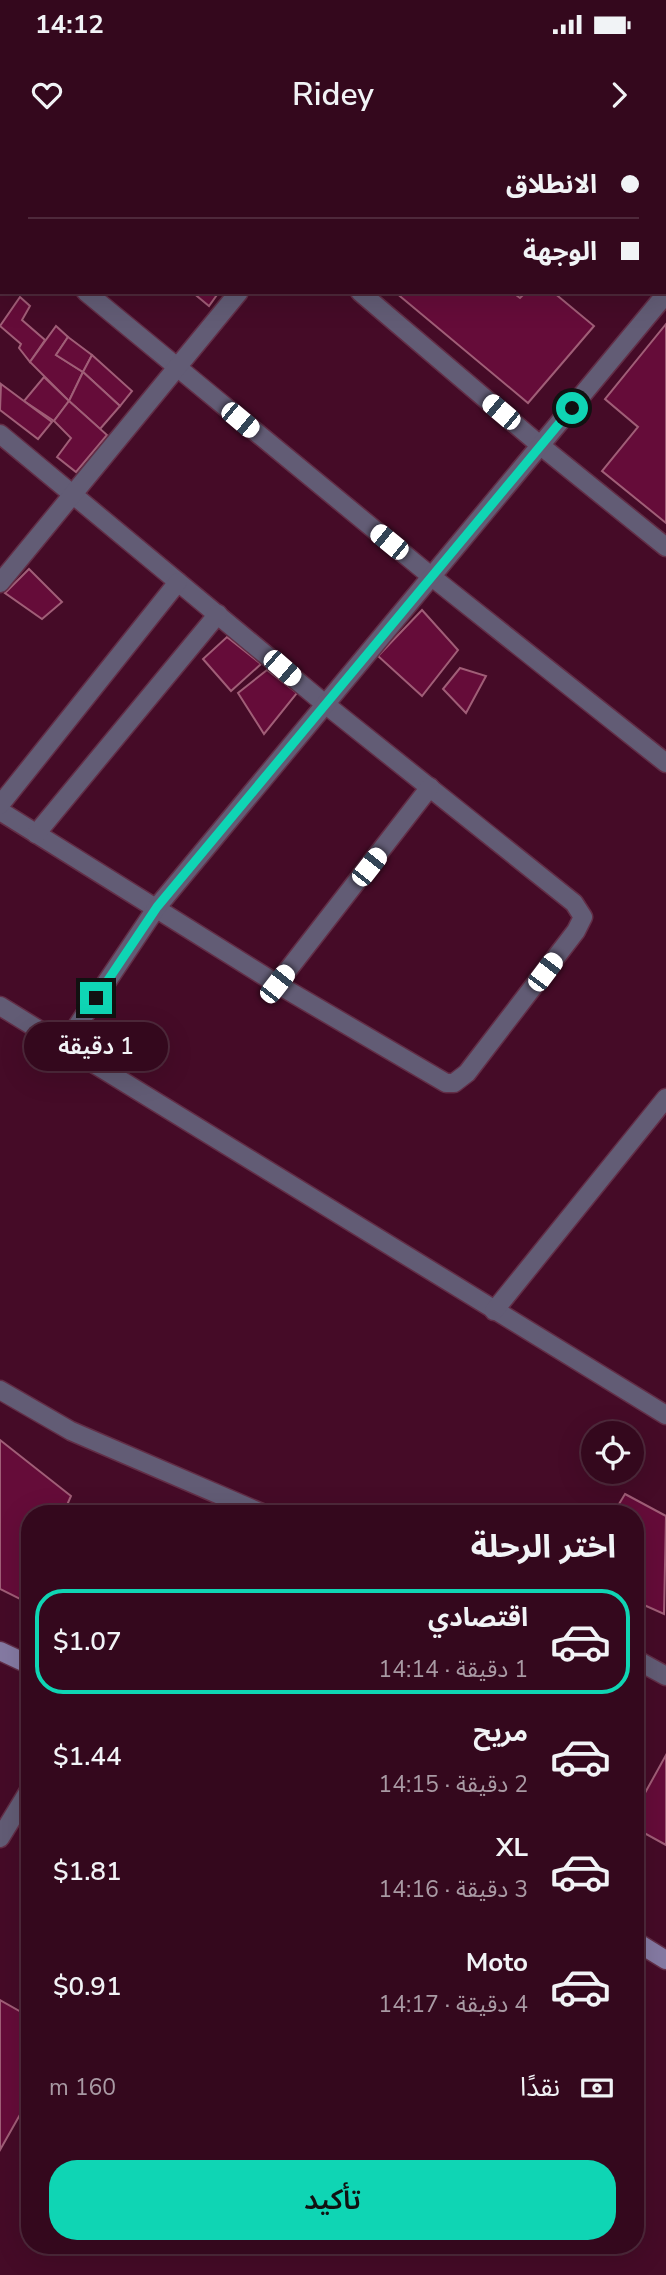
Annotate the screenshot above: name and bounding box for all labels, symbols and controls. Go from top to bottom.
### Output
text: 14:12 [35,7,104,42]
text: Ridey [292,73,374,116]
icon: heart [28,76,66,114]
icon: forward [600,76,638,114]
text: الانطلاق [506,167,597,202]
text: الوجهة [523,234,597,269]
car [479,390,524,434]
route start [556,392,588,424]
car [218,398,263,442]
car [367,521,412,563]
car [260,646,305,690]
car [348,844,391,890]
car [524,949,567,995]
car [256,961,299,1007]
route end [80,982,112,1014]
callout: 1 دقيقة [24,1022,168,1071]
text: 1 دقيقة [58,1031,134,1062]
map controls [581,1421,644,1484]
button: locate [581,1421,644,1484]
text: اختر الرحلة [471,1525,616,1568]
text: اقتصادي [428,1600,528,1635]
icon: car [549,1610,612,1673]
text: $1.07 [53,1624,122,1659]
text: 1 دقيقة · 14:14 [378,1654,528,1685]
text: مريح [473,1715,528,1750]
icon: car [549,1725,612,1788]
text: $1.44 [53,1739,122,1774]
text: 2 دقيقة · 14:15 [378,1769,528,1800]
text: XL [496,1830,528,1865]
icon: car [549,1840,612,1903]
text: $1.81 [53,1854,122,1889]
text: 3 دقيقة · 14:16 [378,1874,528,1905]
text: Moto [466,1945,528,1980]
icon: car [549,1955,612,2018]
text: $0.91 [53,1969,122,2004]
text: 4 دقيقة · 14:17 [378,1989,528,2020]
icon: cash [578,2069,616,2107]
text: نقدًا [520,2070,560,2105]
text: 160 m [49,2072,116,2103]
button: تأكيد [49,2160,616,2240]

